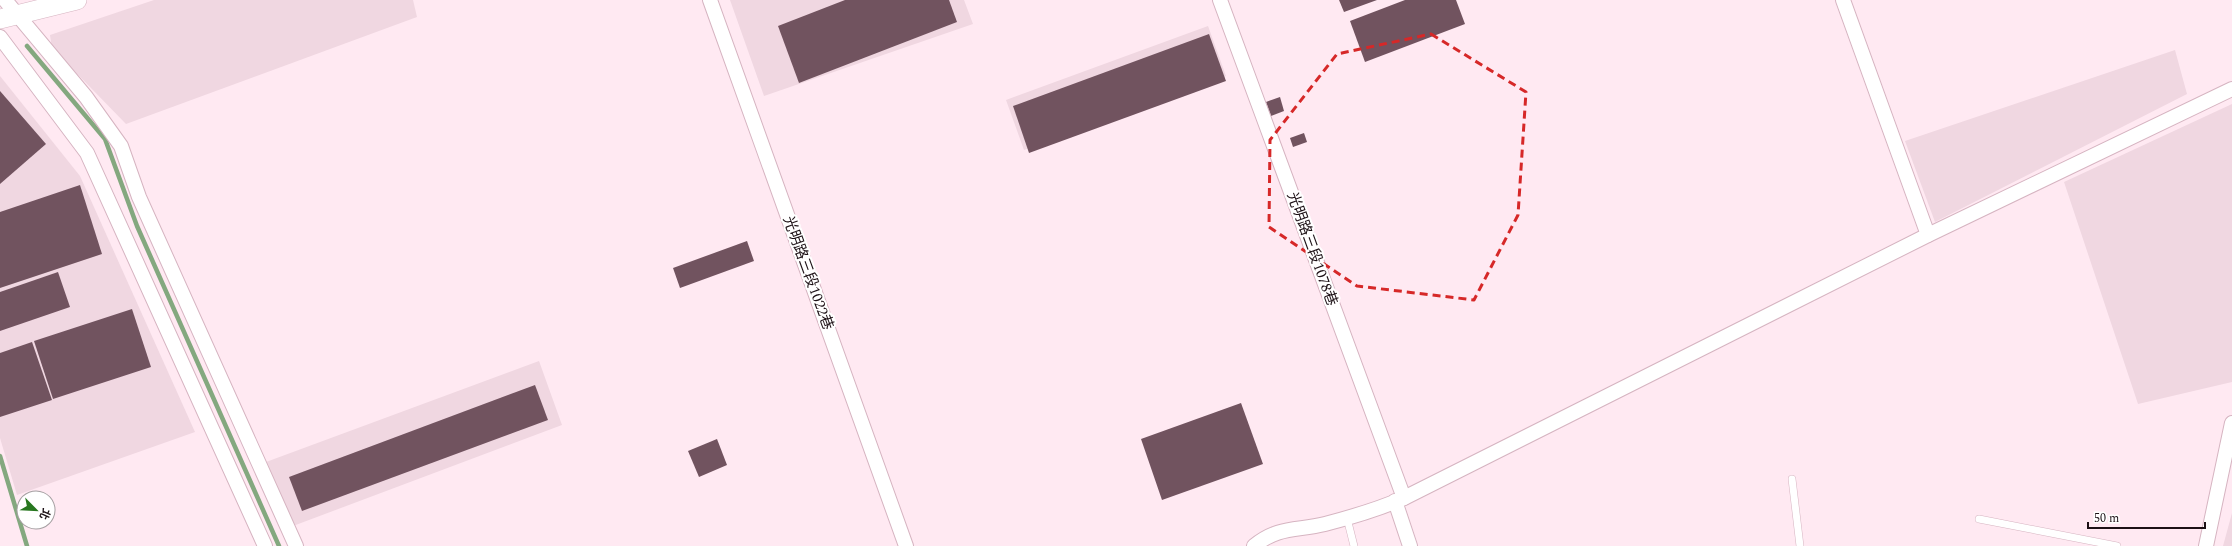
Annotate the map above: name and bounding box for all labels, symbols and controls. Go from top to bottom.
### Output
street label: 光明路三段1078巷 [1281,189,1343,309]
street label: 光明路三段1022巷 [777,213,839,333]
north arrow [16,490,56,530]
scale bar [2088,504,2205,530]
text: 北 [35,505,55,522]
text: 50 m [2094,509,2119,528]

